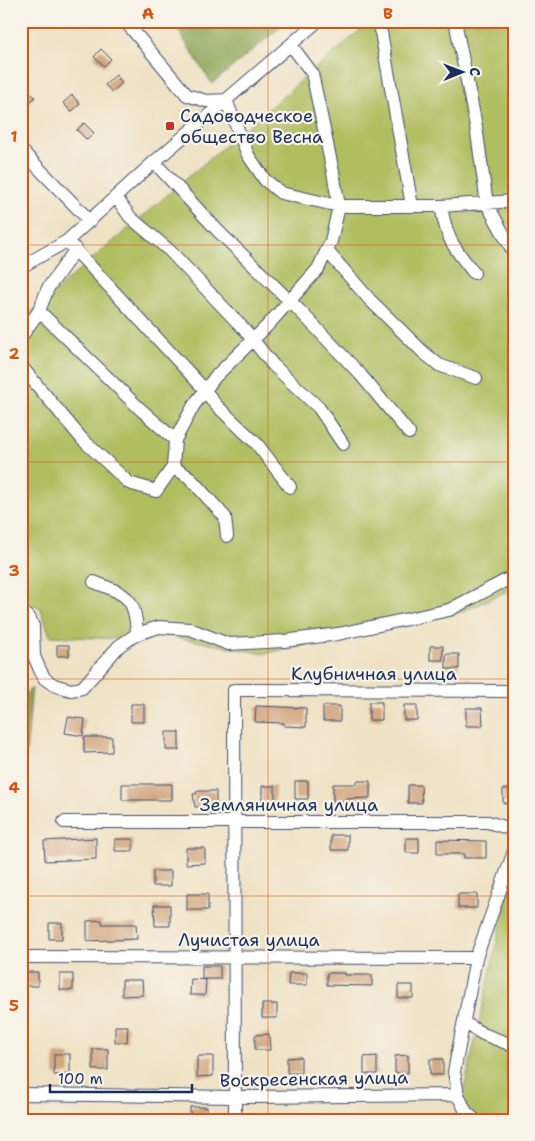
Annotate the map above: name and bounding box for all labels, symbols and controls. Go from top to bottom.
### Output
text: A [142,3,154,24]
text: B [383,3,393,24]
north arrow [438,48,488,98]
text: С [466,67,484,76]
place label: Садоводческое общество Весна [180,104,323,149]
marker: Садоводческое общество Весна [164,120,176,132]
text: 1 [10,126,18,147]
text: 2 [8,343,20,364]
text: 3 [8,560,20,581]
street label: Клубничная улица [291,662,457,686]
text: 4 [8,777,20,798]
street label: Земляничная улица [200,793,378,817]
street label: Лучистая улица [178,928,320,952]
text: 5 [9,995,19,1016]
scale bar [50,1061,192,1093]
street label: Воскресенская улица [219,1065,409,1093]
text: 100 m [58,1069,103,1089]

